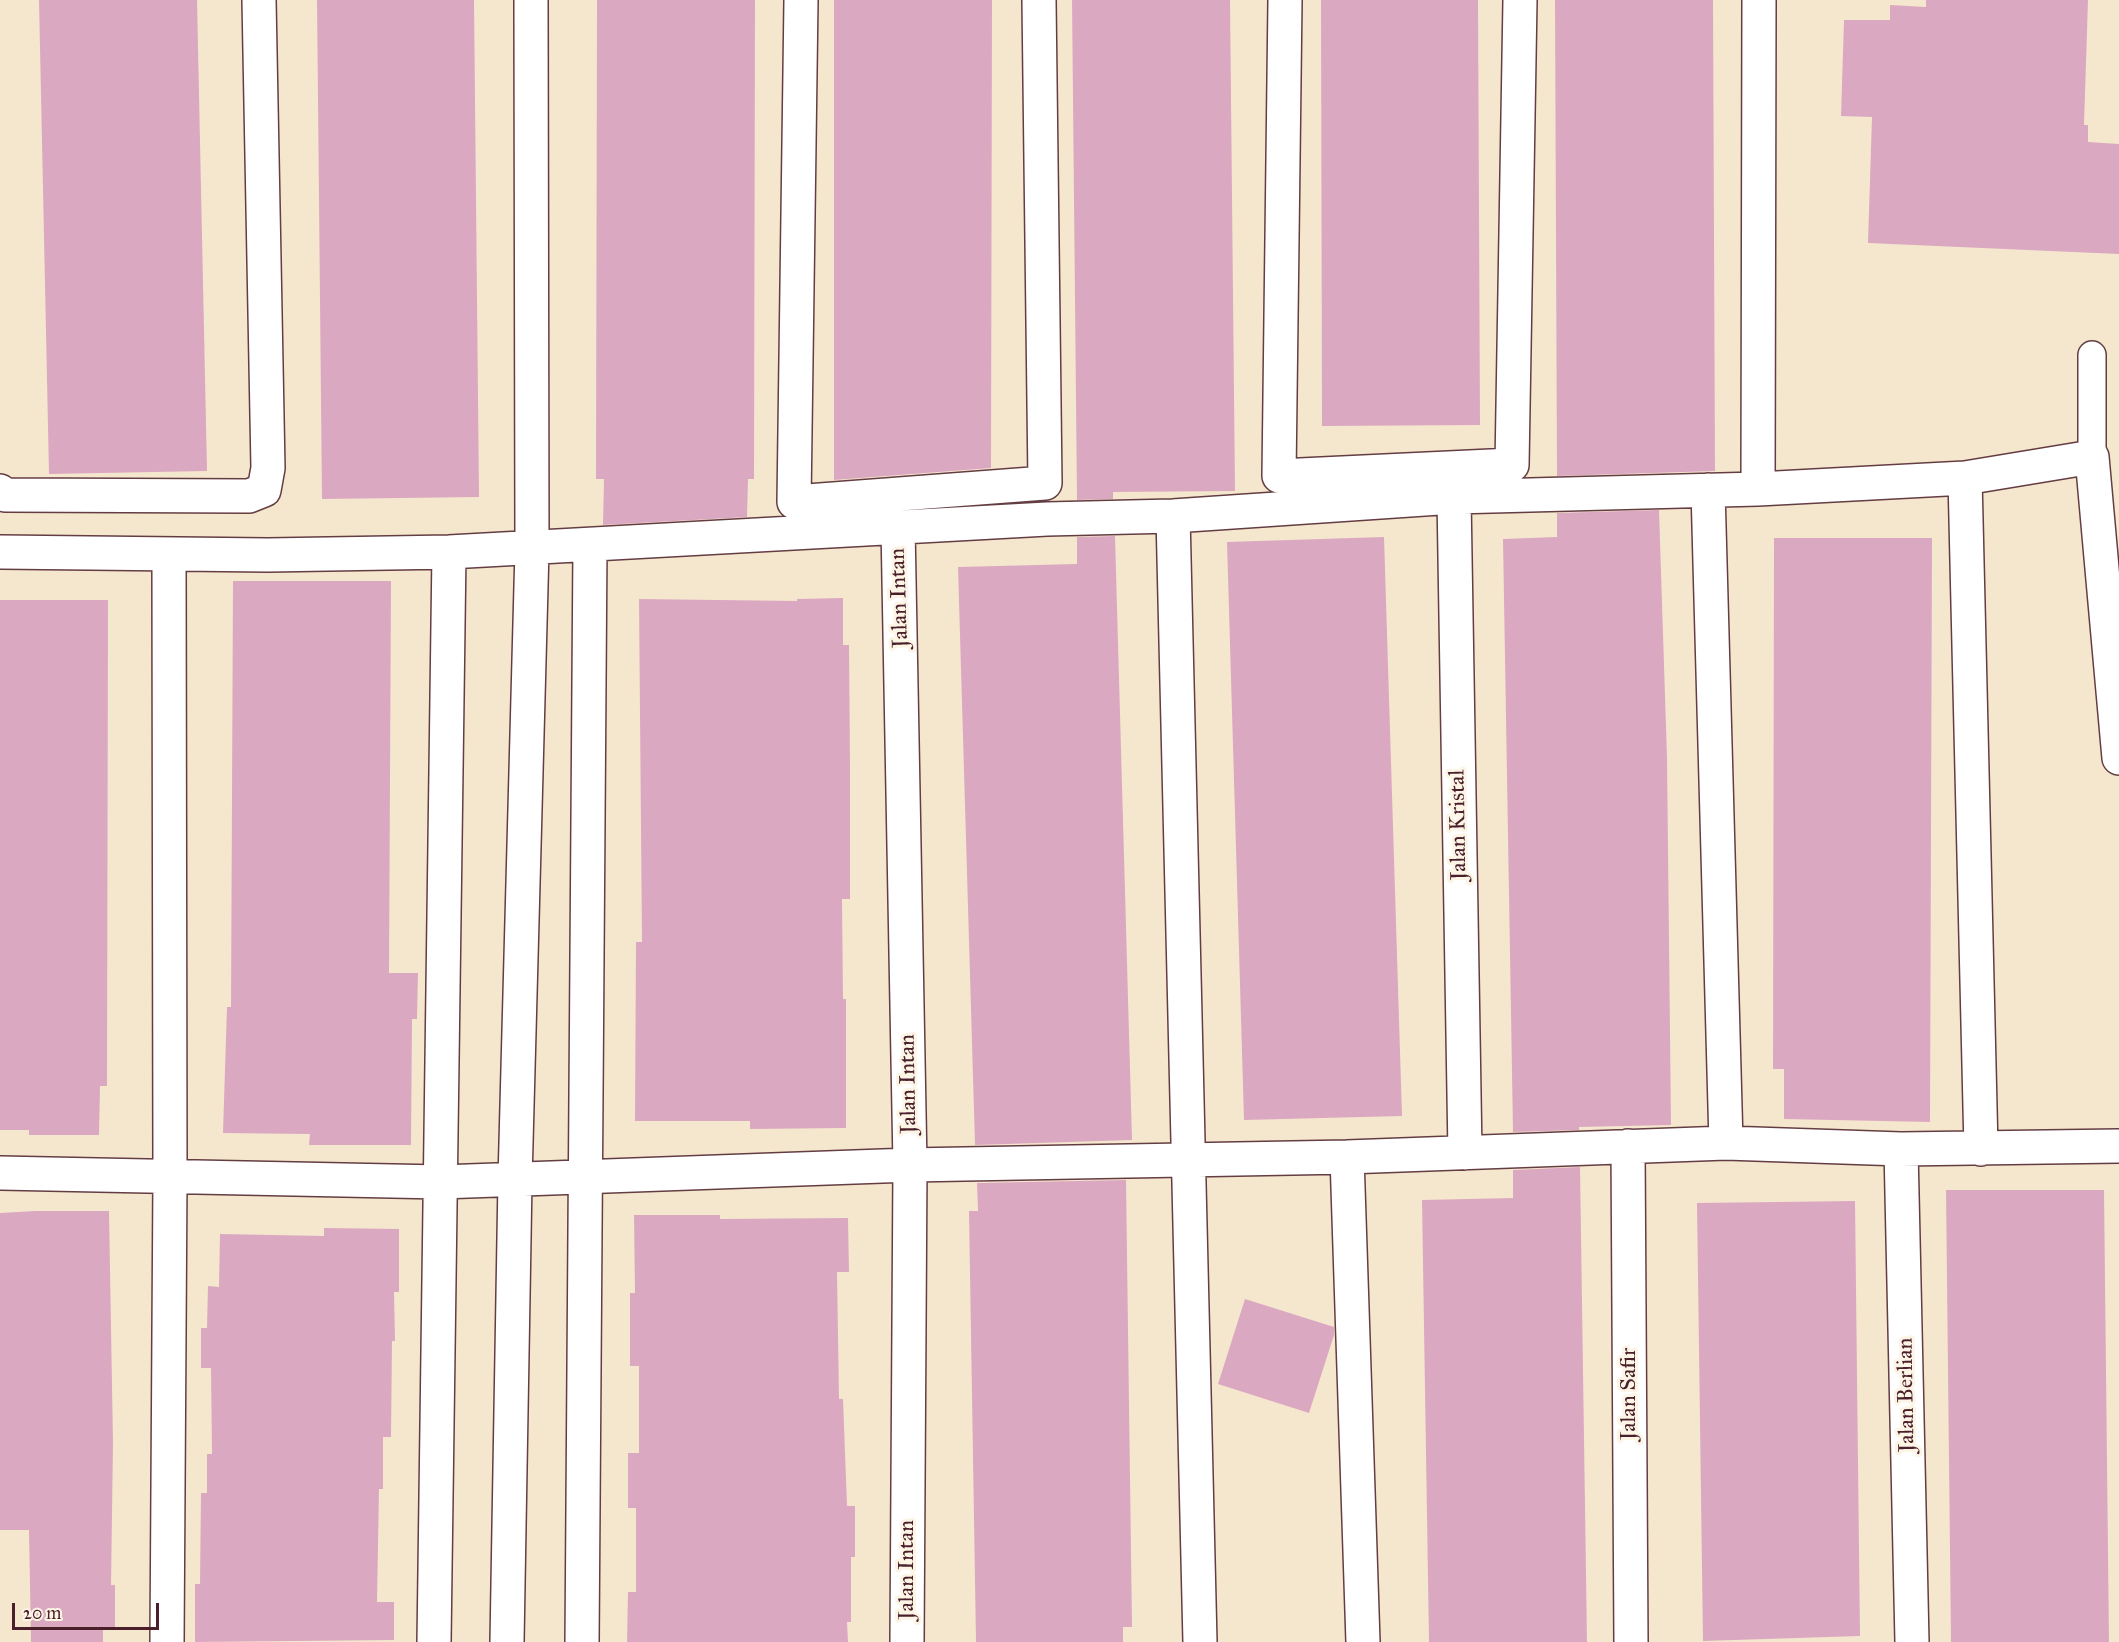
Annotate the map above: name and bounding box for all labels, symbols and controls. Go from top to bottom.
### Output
street label: Jalan Intan [885,548,915,648]
street label: Jalan Kristal [1445,770,1473,880]
street label: Jalan Intan [895,1034,923,1134]
street label: Jalan Berlian [1893,1337,1921,1453]
street label: Jalan Safir [1617,1348,1643,1440]
street label: Jalan Intan [895,1520,921,1620]
scale bar [15,1591,162,1629]
text: 20 m [23,1602,61,1624]

